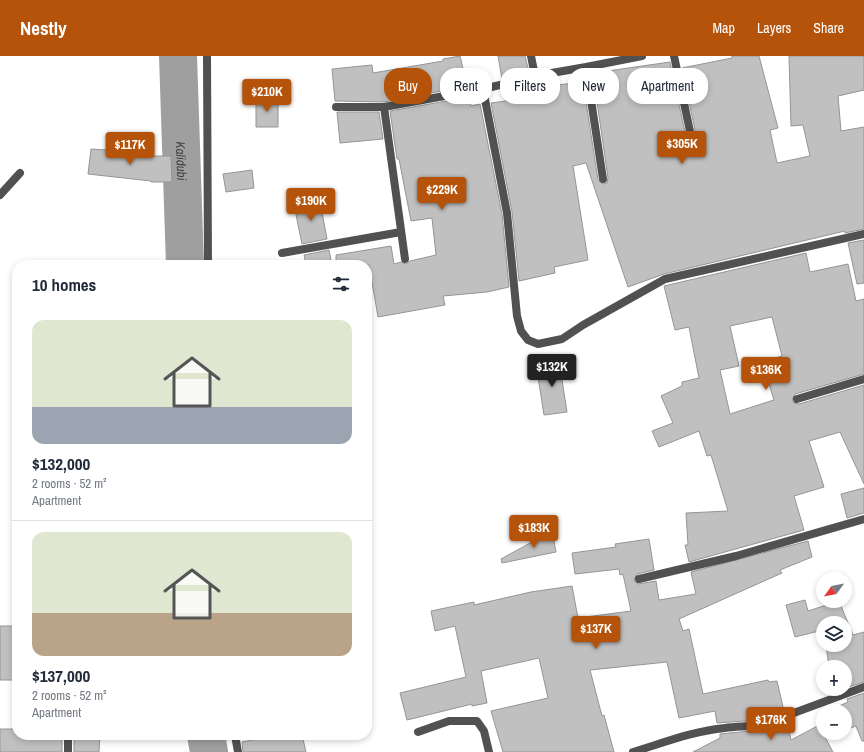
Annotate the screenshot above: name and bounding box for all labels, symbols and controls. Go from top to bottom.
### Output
text: Nestly [20,15,67,41]
text: Map [713,19,735,37]
text: Layers [757,19,791,37]
text: Share [813,19,844,37]
chip: Buy [384,68,432,104]
chip: Rent [440,68,492,104]
chip: Filters [500,68,560,104]
chip: New [568,68,619,104]
chip: Apartment [627,68,708,104]
pin: $210K [239,79,295,113]
text: $210K [251,83,283,100]
pin: $305K [654,131,710,165]
pin: $117K [102,132,158,166]
text: $305K [666,135,698,152]
text: $117K [115,136,145,153]
water label: Kalidubi [172,141,190,181]
pin: $229K [414,177,470,211]
text: $229K [426,181,458,198]
pin: $190K [283,188,339,222]
text: $190K [295,192,327,209]
text: 10 homes [32,273,96,296]
icon: filters [330,273,352,295]
icon: home [156,346,228,418]
pin: $132K [524,354,580,388]
pin: $136K [738,357,794,391]
text: $132K [536,358,568,375]
text: $136K [750,361,782,378]
text: $132,000 [32,452,90,475]
text: 2 rooms · 52 m² [32,475,107,492]
text: Apartment [32,492,81,509]
pin: $183K [506,515,562,549]
text: $183K [518,519,550,536]
icon: home [156,558,228,630]
north arrow [816,572,852,608]
map controls [816,572,852,740]
pin: $137K [568,616,624,650]
button: layers [816,616,852,652]
text: $137K [580,620,612,637]
button: + [816,660,852,696]
text: $137,000 [32,664,90,687]
text: 2 rooms · 52 m² [32,687,107,704]
text: Apartment [32,704,81,721]
button: − [816,704,852,740]
pin: $176K [743,707,799,741]
text: $176K [755,711,787,728]

